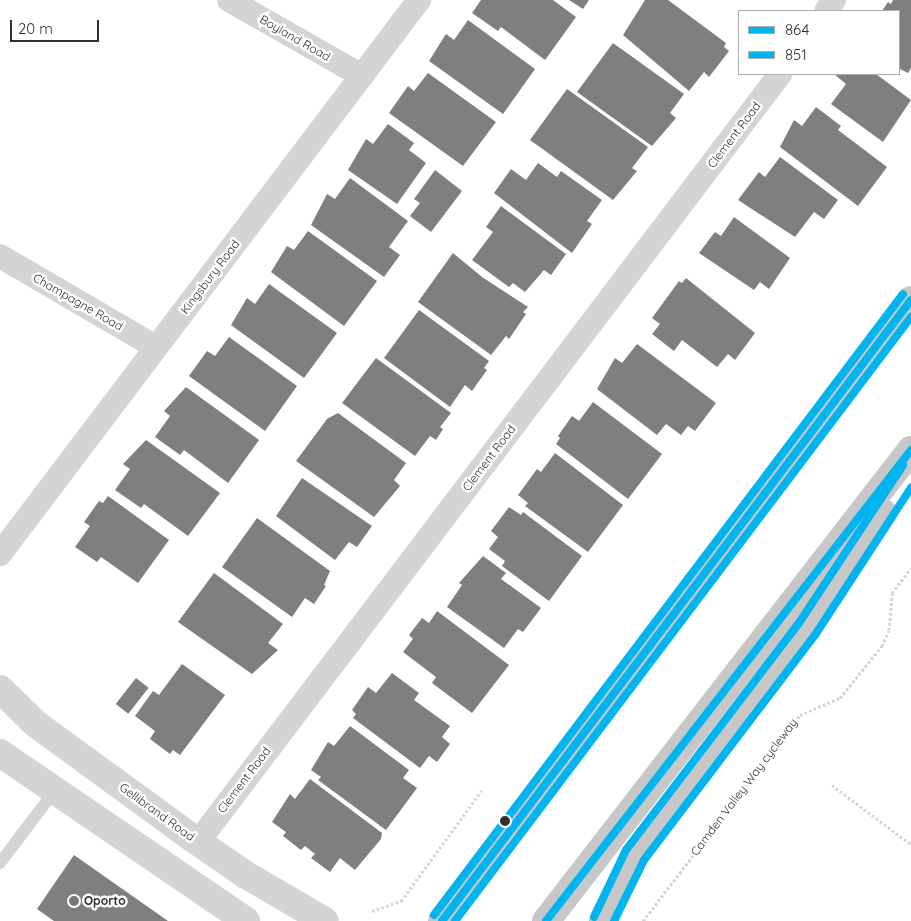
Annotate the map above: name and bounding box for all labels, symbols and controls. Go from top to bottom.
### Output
scale bar [12,10,101,42]
legend [738,10,901,75]
street label: Boyland Road [257,12,333,64]
text: 20 m [18,19,53,38]
text: 864 [785,20,809,39]
text: 851 [785,45,807,64]
street label: Clement Road [704,99,764,171]
street label: Kingsbury Road [177,237,243,317]
street label: Champagne Road [30,270,126,334]
street label: Clement Road [459,422,519,494]
street label: Camden Valley Way cycleway [688,715,800,859]
street label: Clement Road [214,744,274,816]
street label: Gellibrand Road [117,780,197,844]
unlabelled marker [500,816,510,826]
place label: Oporto [84,894,126,908]
marker: Oporto [68,895,80,907]

